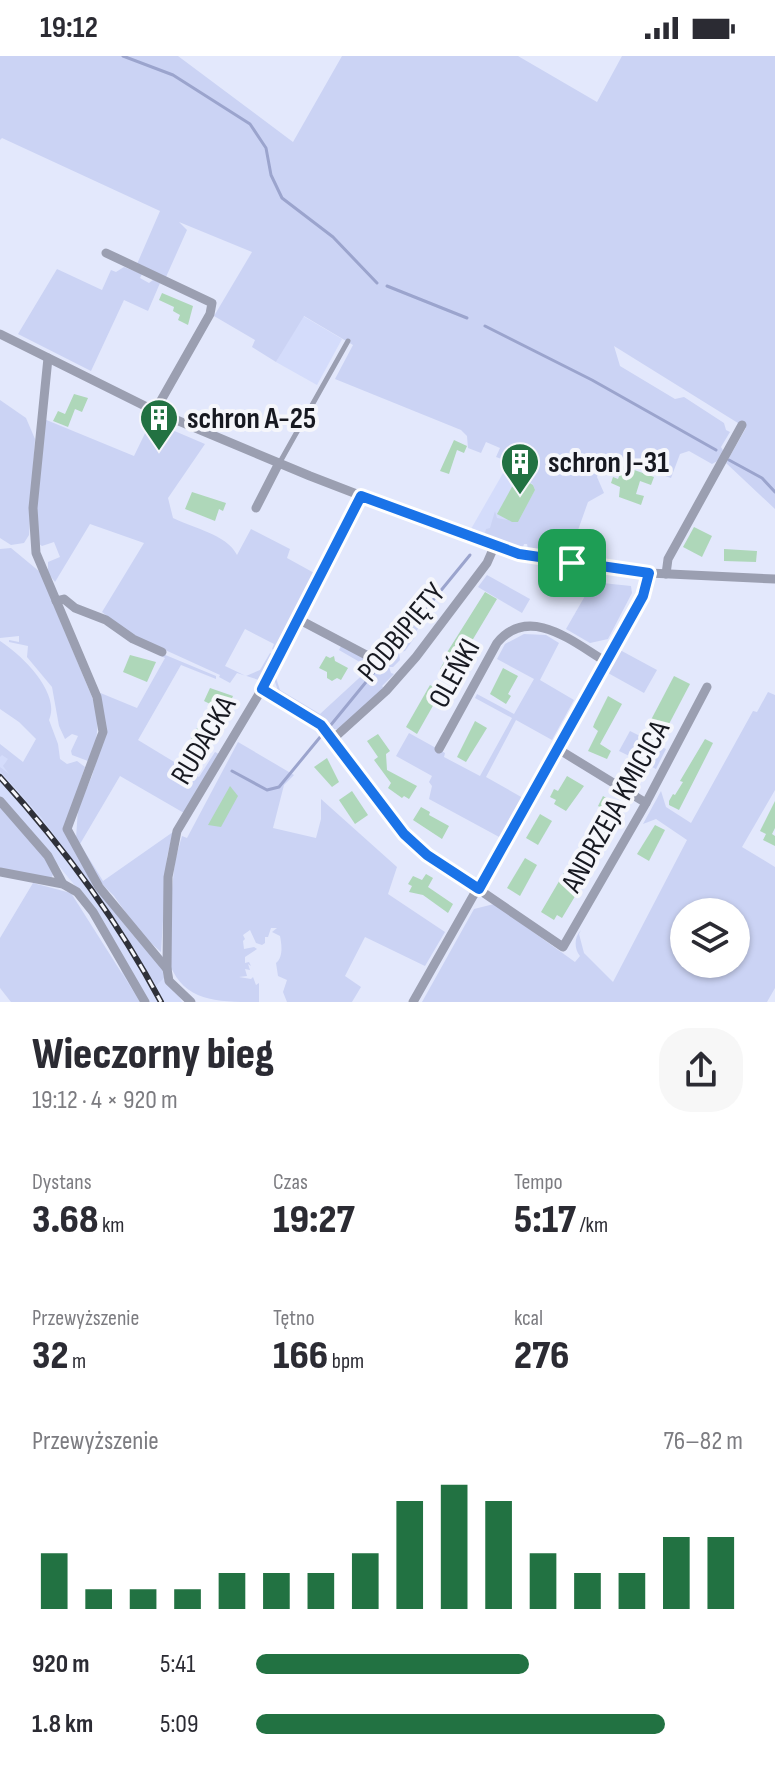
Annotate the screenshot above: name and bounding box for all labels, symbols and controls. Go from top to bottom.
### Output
text: 19:12 [40,10,98,46]
building icon: schron A-25 [138,397,180,452]
place label: schron A-25 [187,401,316,437]
building icon: schron J-31 [499,441,541,496]
place label: schron J-31 [548,445,669,481]
pin [538,529,606,597]
icon: arrive [550,541,594,585]
street label: PODBIPIĘTY [350,576,454,689]
street label: OLEŃKI [421,633,488,714]
street label: RUDACKA [164,690,244,791]
street label: ANDRZEJA KMICICA [553,714,678,900]
map controls [670,898,750,978]
button: layers [670,898,750,978]
text: Wieczorny bieg [32,1028,274,1081]
button: share [659,1028,743,1112]
text: 19:12 · 4 × 920 m [32,1085,178,1116]
text: Dystans [32,1169,92,1196]
text: Czas [273,1169,308,1196]
text: Tempo [514,1169,563,1196]
text: 3.68 [32,1196,98,1244]
text: 19:27 [273,1196,355,1244]
text: 5:17 [514,1196,576,1244]
text: km [98,1212,124,1239]
text: /km [576,1212,608,1239]
text: Przewyższenie [32,1305,139,1332]
text: Tętno [273,1305,315,1332]
text: kcal [514,1305,543,1332]
text: 32 [32,1332,68,1380]
text: 166 [273,1332,328,1380]
text: 276 [514,1332,569,1380]
text: m [68,1348,86,1375]
text: bpm [328,1348,364,1375]
text: Przewyższenie [32,1426,159,1457]
text: 76–82 m [663,1426,743,1457]
text: 920 m [32,1649,89,1680]
text: 5:41 [160,1649,195,1680]
text: 1.8 km [32,1709,93,1740]
text: 5:09 [160,1709,198,1740]

